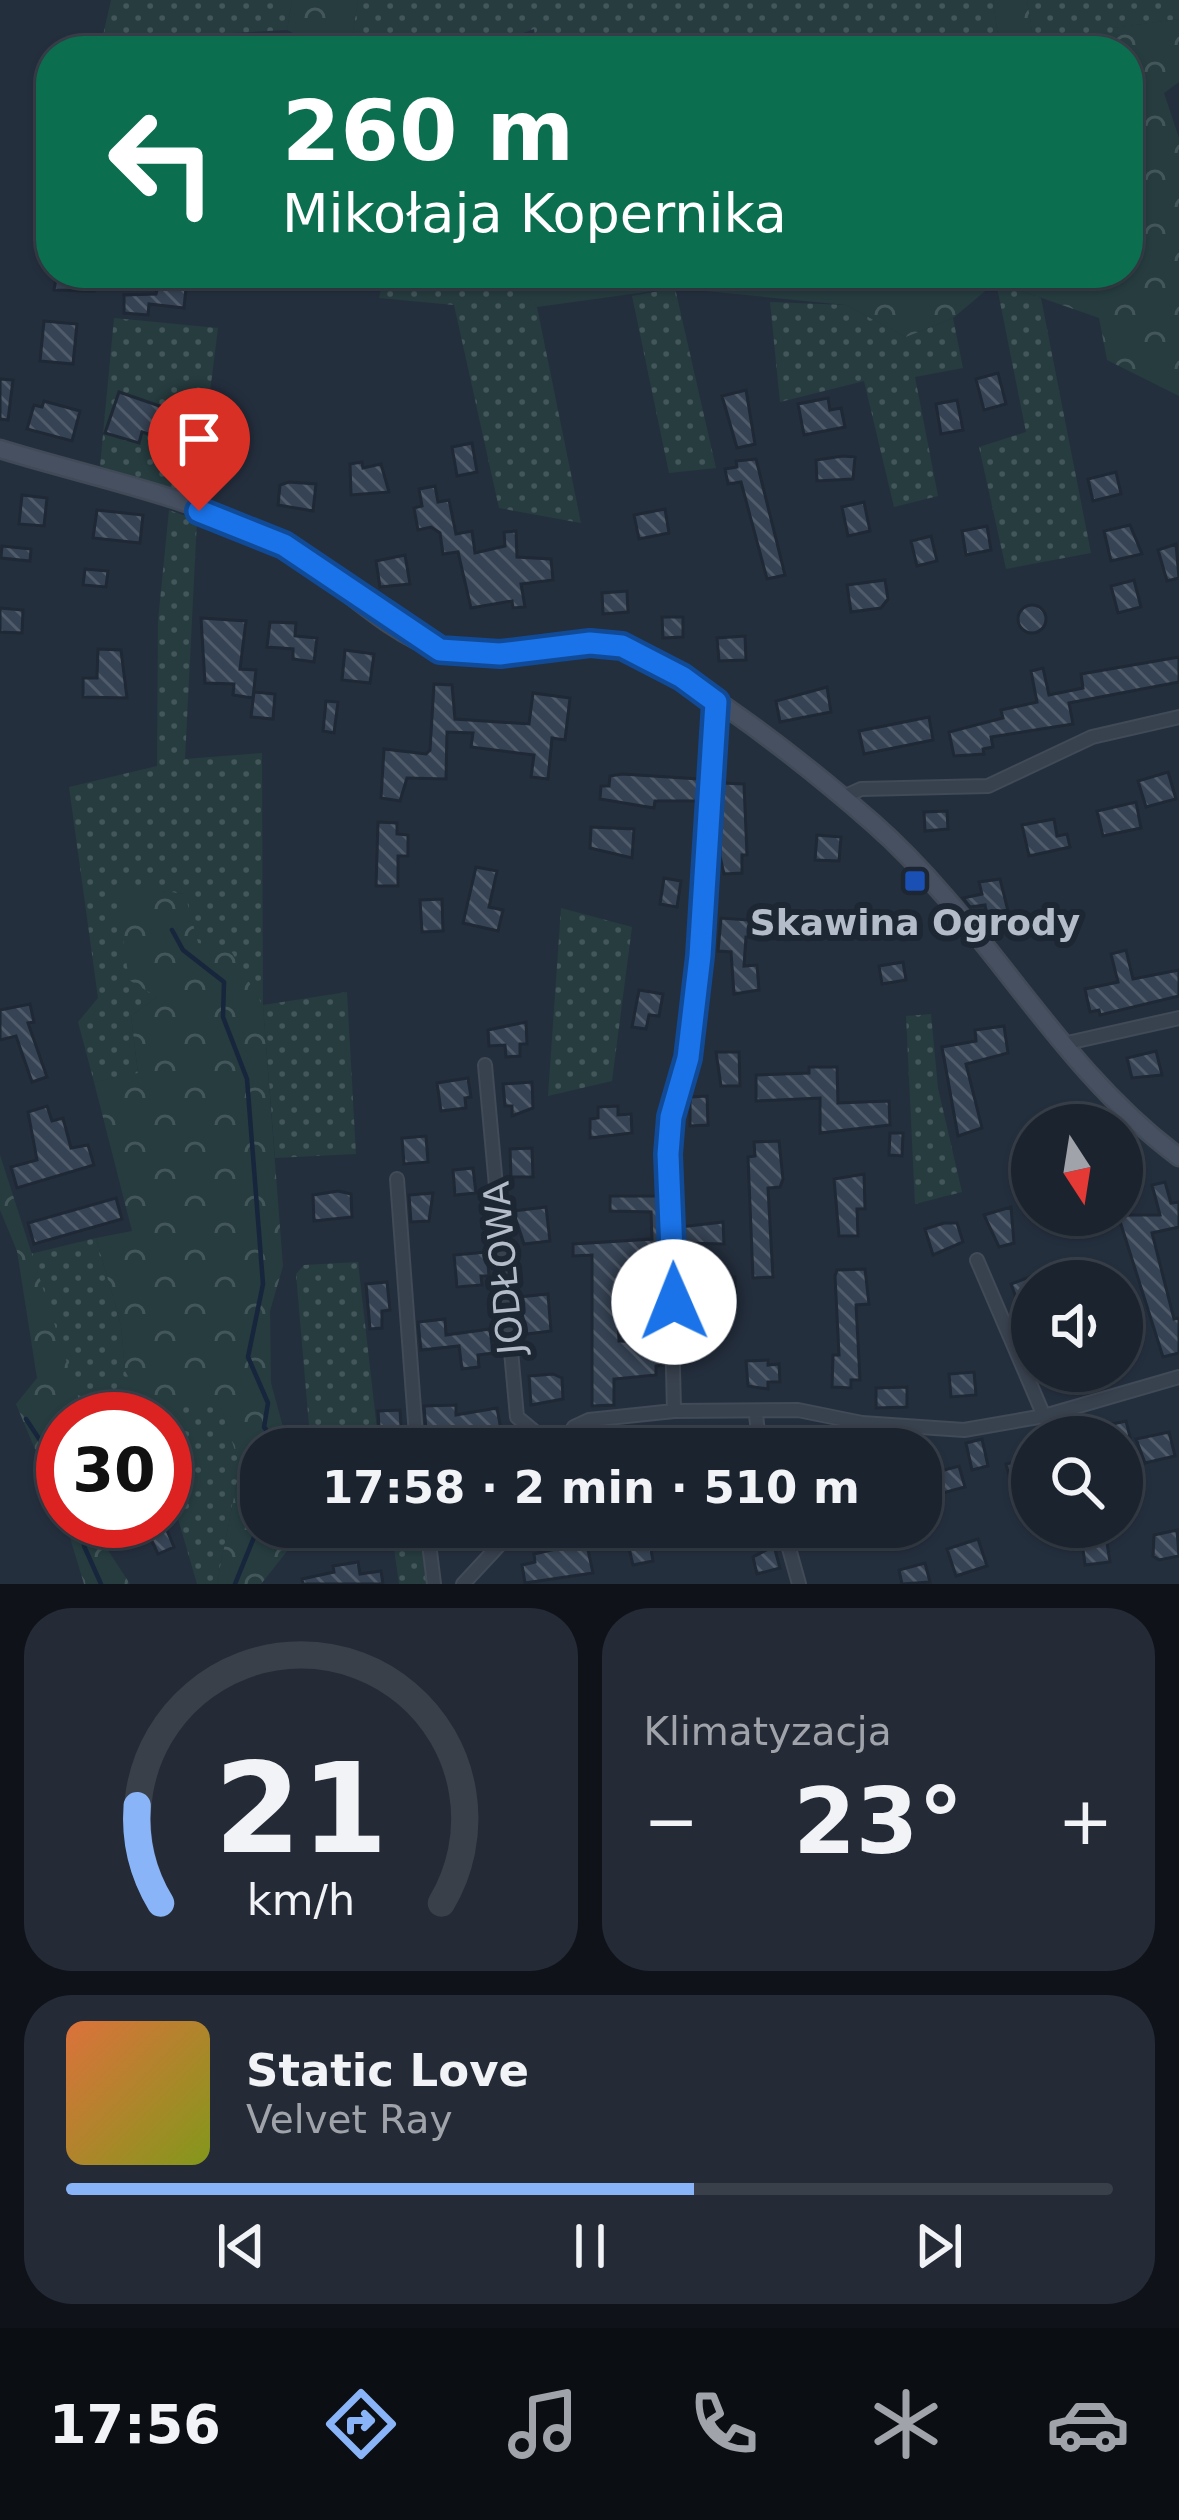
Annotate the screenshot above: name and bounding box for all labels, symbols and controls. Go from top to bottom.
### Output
text: 260 m [282,82,574,180]
icon: left [84,84,240,240]
text: Mikołaja Kopernika [282,182,787,245]
pin [148,388,250,511]
icon: arrive [166,406,232,472]
marker: Skawina Ogrody [902,868,928,894]
place label: Skawina Ogrody [750,902,1080,943]
north arrow [1011,1104,1143,1236]
map controls [1011,1104,1143,1548]
street label: JODŁOWA [475,1179,532,1358]
position arrow [611,1239,737,1365]
button: sound [1011,1260,1143,1392]
speed limit sign: 30 [36,1392,192,1548]
button: search [1011,1416,1143,1548]
text: 17:58 · 2 min · 510 m [322,1461,860,1514]
text: Klimatyzacja [644,1709,892,1754]
text: 21 [214,1736,388,1881]
text: 23° [793,1769,963,1874]
text: − [644,1783,699,1860]
text: + [1058,1783,1113,1860]
text: km/h [247,1874,355,1924]
text: Static Love [246,2044,529,2097]
text: Velvet Ray [246,2097,452,2142]
icon: previous [208,2213,274,2279]
icon: pause [557,2213,623,2279]
icon: next [906,2213,972,2279]
icon: directions [319,2382,403,2466]
icon: music [501,2382,585,2466]
icon: phone [682,2382,766,2466]
icon: climate [864,2382,948,2466]
icon: car [1046,2382,1130,2466]
text: 17:56 [49,2393,221,2456]

